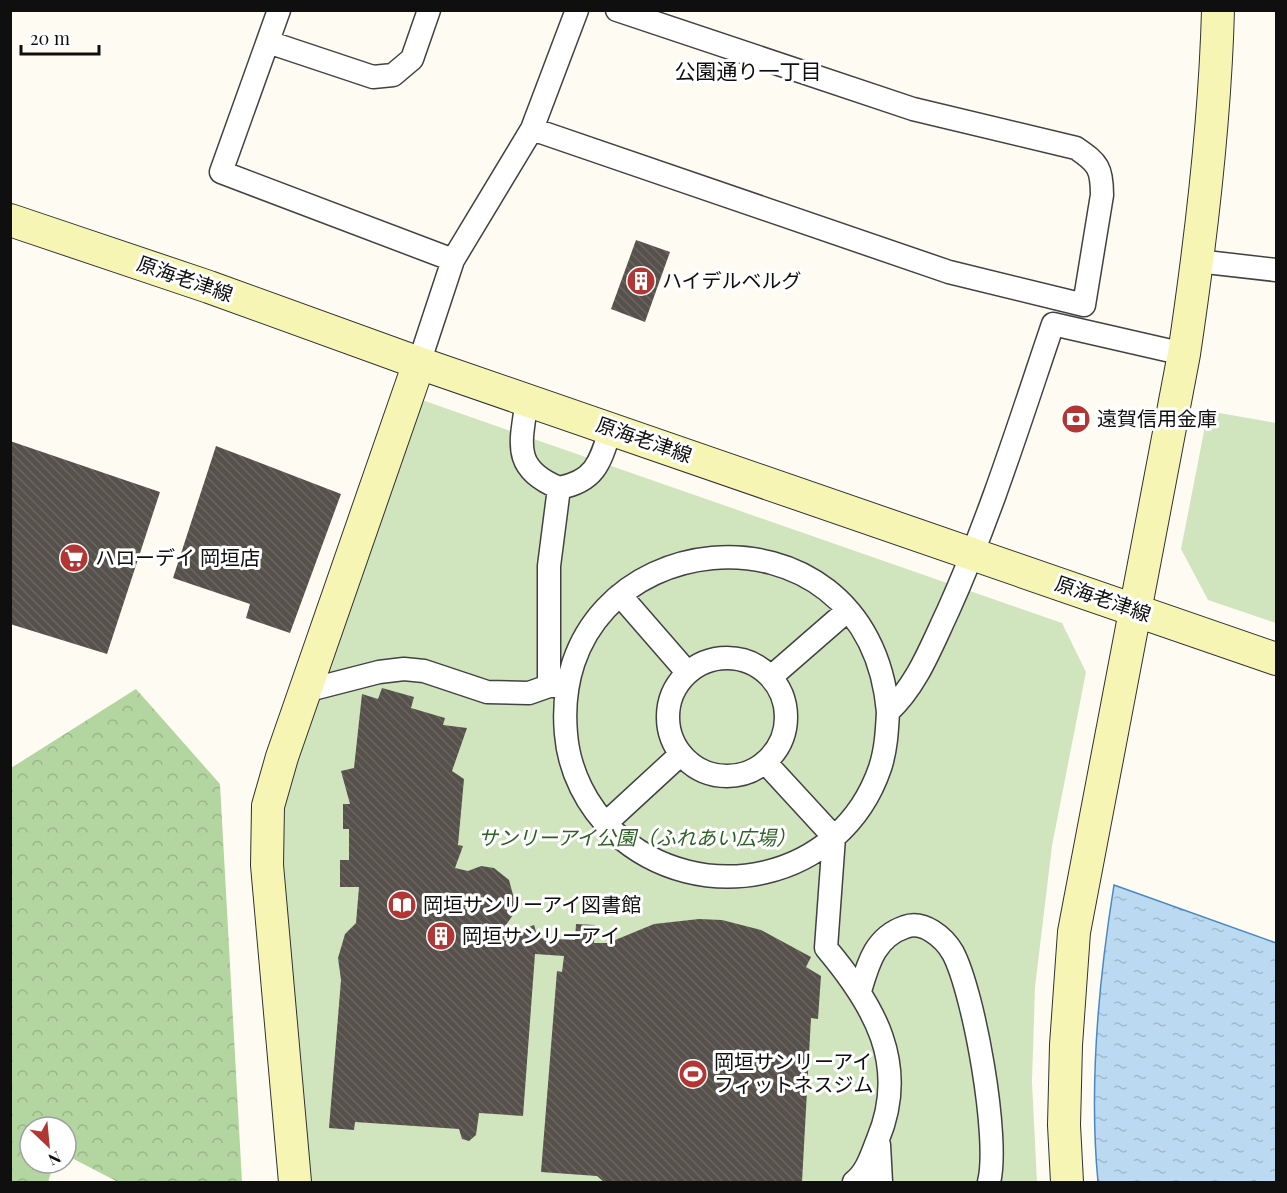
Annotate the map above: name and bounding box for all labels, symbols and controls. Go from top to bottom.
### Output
scale bar [21,18,99,56]
text: 20 m [30,26,70,50]
district label: 公園通り一丁目 [675,56,822,84]
street label: 原海老津線 [134,249,237,307]
building icon: ハイデルベルグ [625,265,657,297]
place label: ハイデルベルグ [662,266,802,293]
bank icon: 遠賀信用金庫 [1060,403,1092,435]
place label: 遠賀信用金庫 [1097,404,1217,431]
street label: 原海老津線 [593,410,696,468]
supermarket icon: ハローデイ 岡垣店 [58,542,90,574]
place label: ハローデイ 岡垣店 [95,543,260,570]
street label: 原海老津線 [1052,569,1155,627]
park label: サンリーアイ公園（ふれあい広場） [478,823,796,850]
library icon: 岡垣サンリーアイ図書館 [386,889,418,921]
place label: 岡垣サンリーアイ図書館 [423,890,641,917]
building icon: 岡垣サンリーアイ [425,920,457,952]
place label: 岡垣サンリーアイ [462,921,620,948]
place label: 岡垣サンリーアイ フィットネスジム [714,1047,874,1097]
sports icon: 岡垣サンリーアイ フィットネスジム [677,1058,709,1090]
north arrow [18,1115,78,1175]
text: N [45,1147,65,1171]

